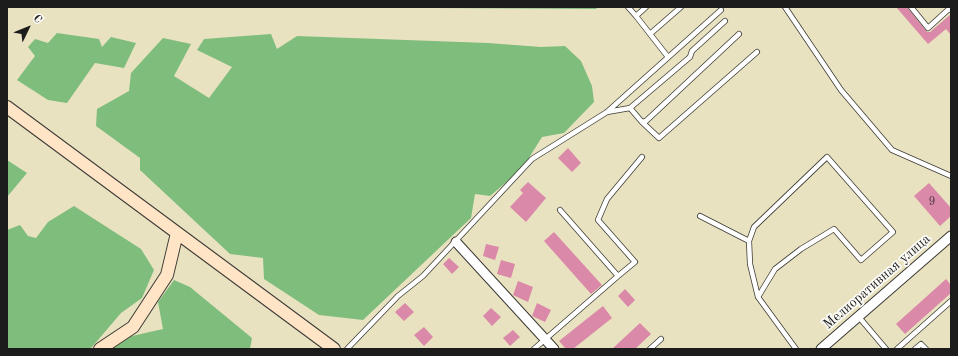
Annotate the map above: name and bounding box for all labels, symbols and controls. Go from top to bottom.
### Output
north arrow [8,8,48,48]
text: С [31,13,44,26]
house number: 9 [929,195,935,209]
street label: Мелиоративная улица [820,231,934,333]

